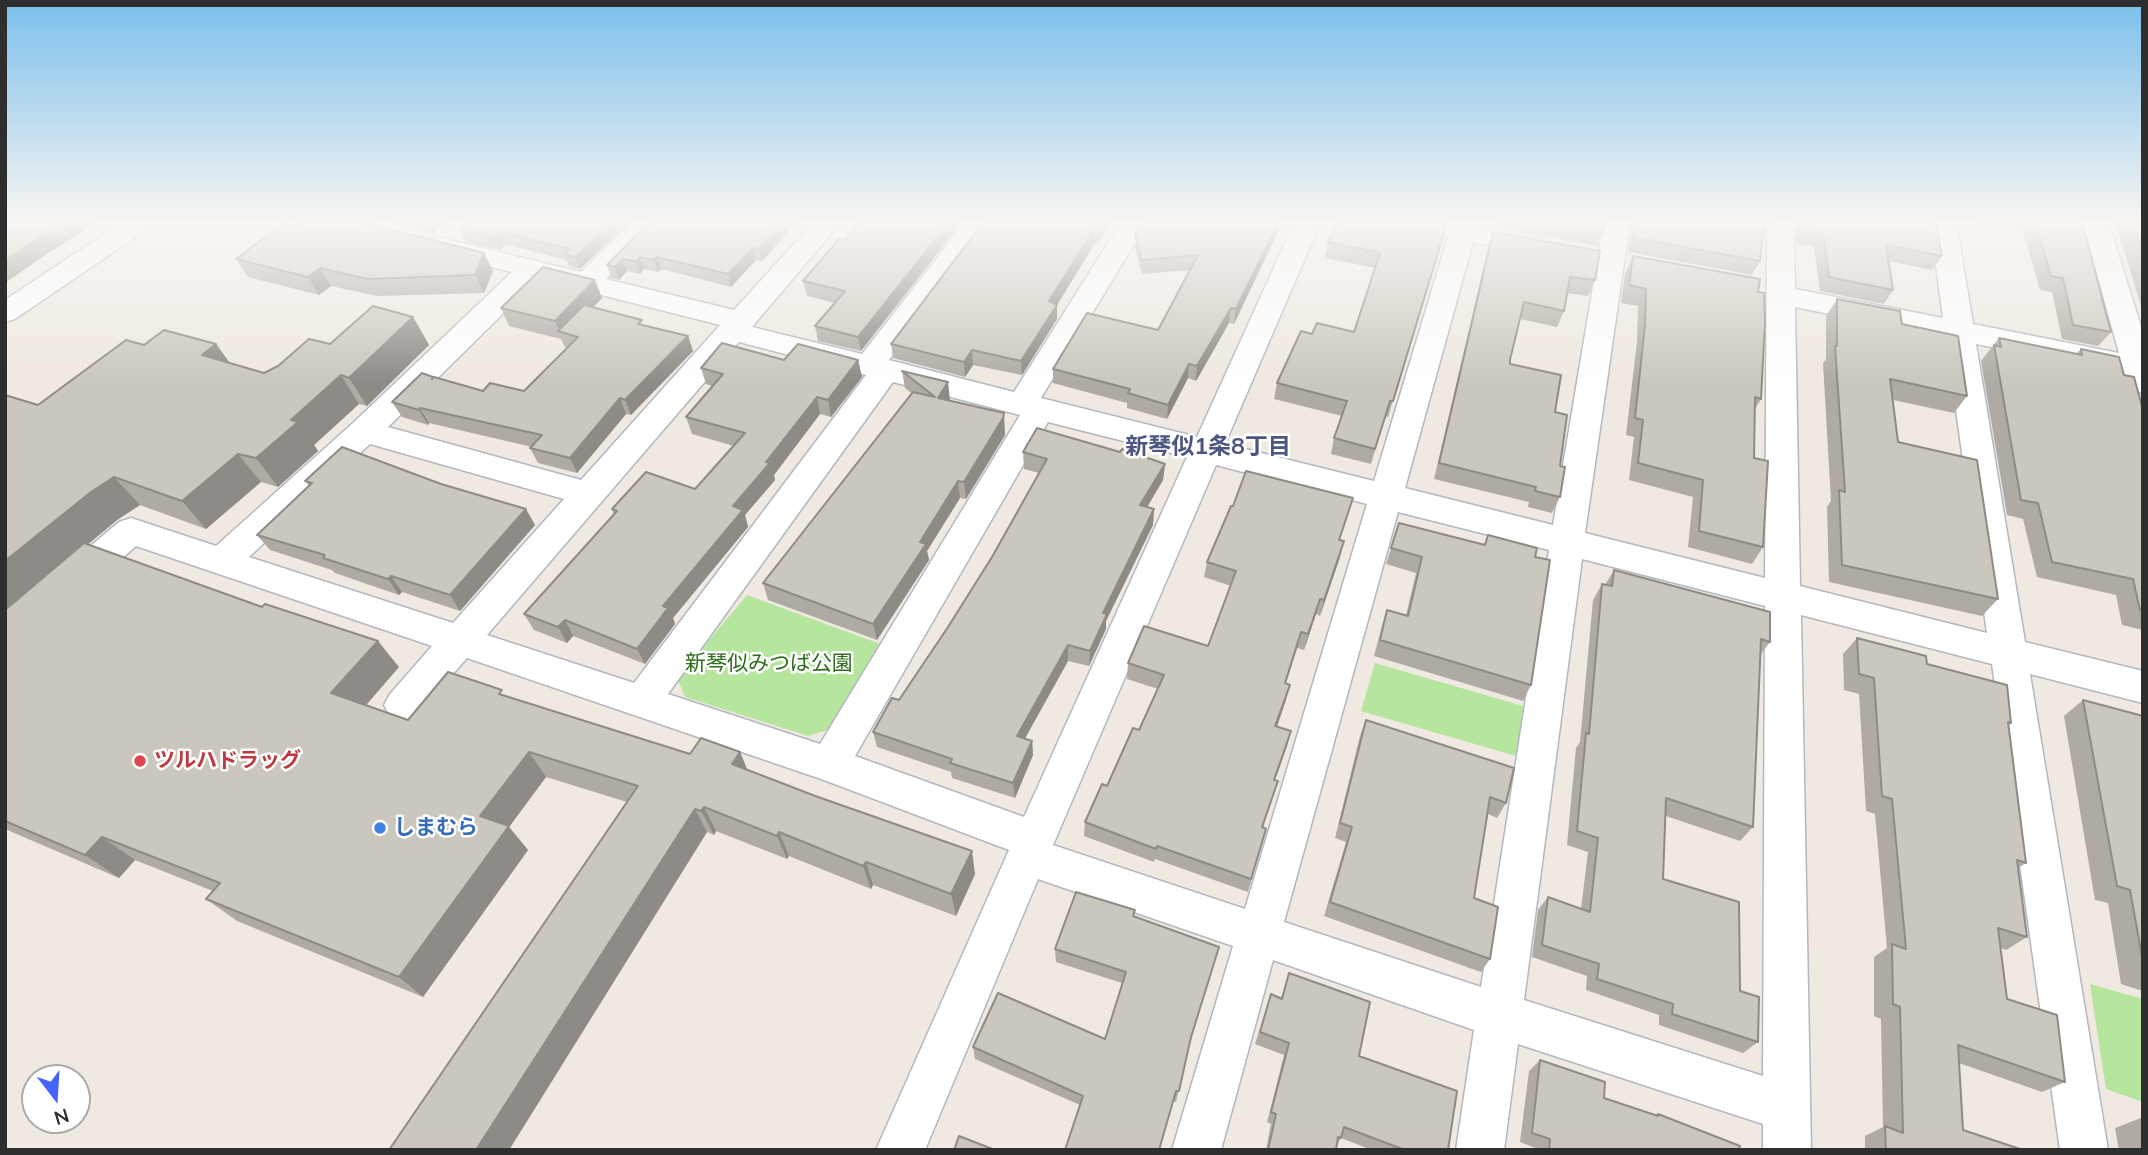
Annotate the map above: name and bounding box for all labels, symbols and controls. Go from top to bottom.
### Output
district label: 新琴似1条8丁目 [1125,433,1291,461]
park label: 新琴似みつば公園 [685,651,853,677]
place label: ツルハドラッグ [154,748,301,774]
marker: ツルハドラッグ [132,753,148,769]
place label: しまむら [394,815,478,841]
marker: しまむら [372,820,388,836]
north arrow [21,1064,91,1134]
text: N [51,1104,72,1131]

